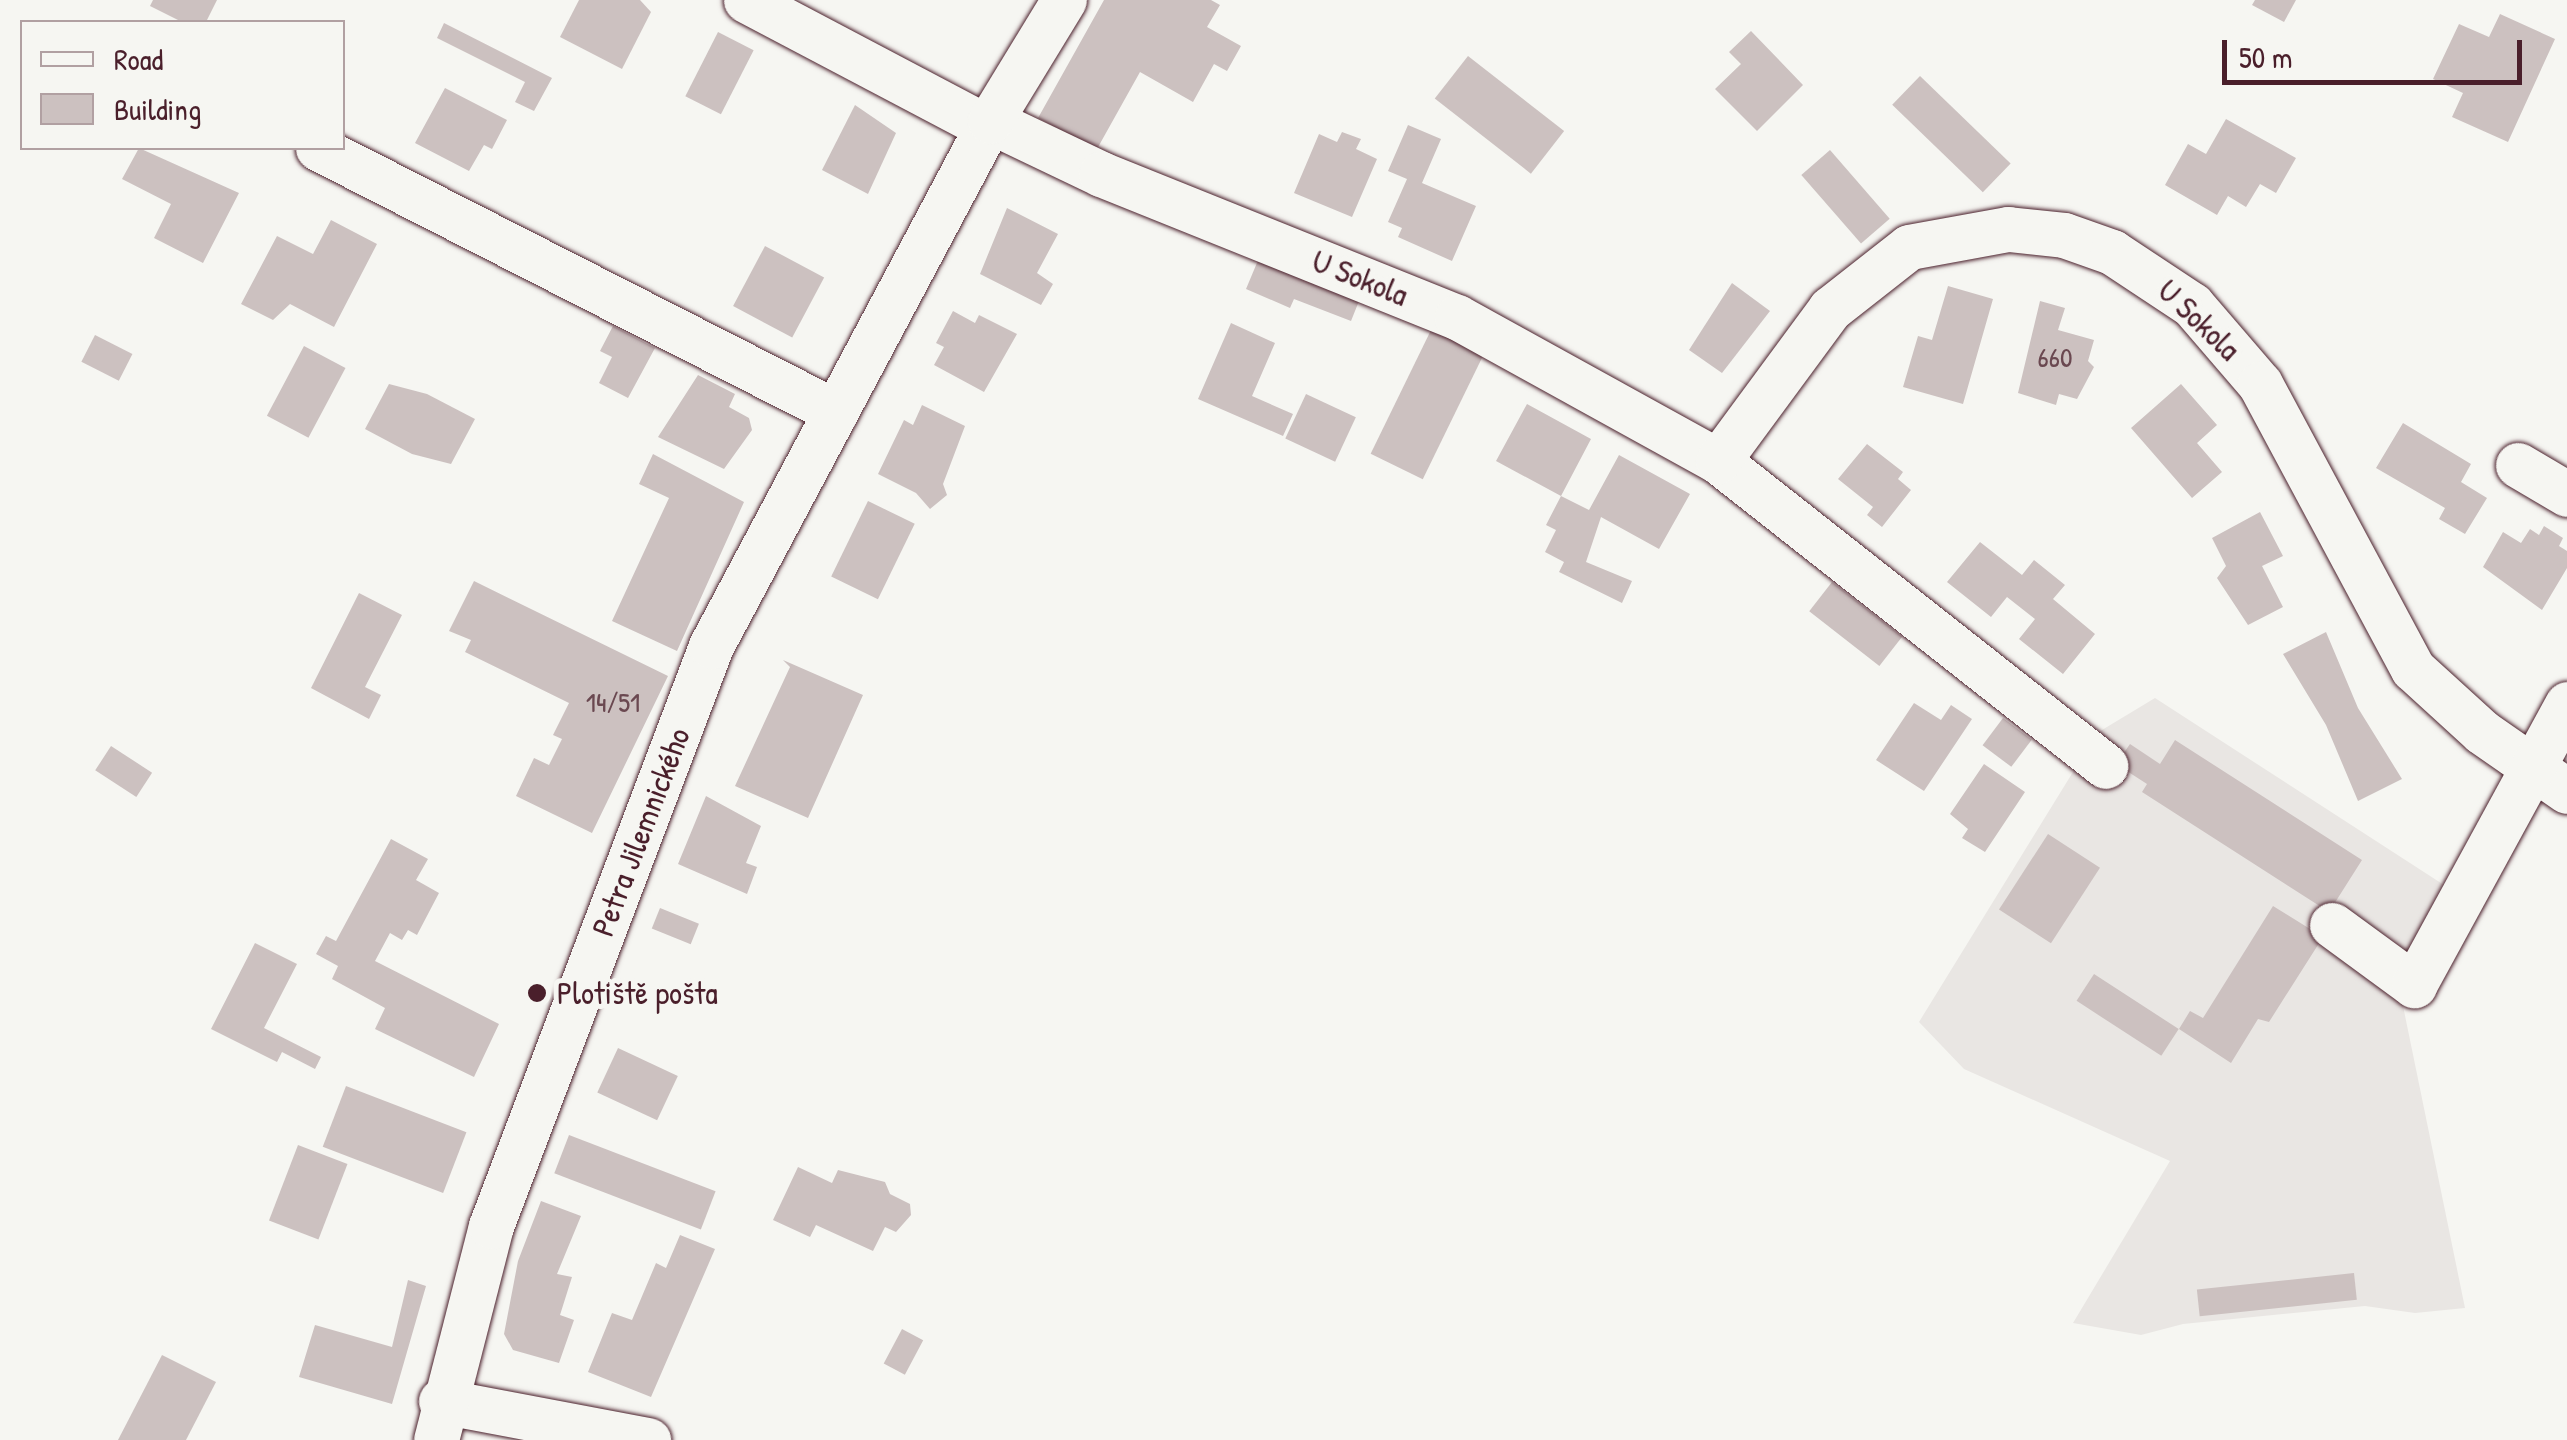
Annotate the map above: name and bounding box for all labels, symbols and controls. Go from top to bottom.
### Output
legend [20,20,345,150]
scale bar [2227,20,2527,82]
text: 50 m [2239,37,2292,77]
text: Road [114,39,163,79]
text: Building [114,89,201,129]
street label: U Sokola [1307,242,1413,314]
street label: U Sokola [2150,272,2248,368]
house number: 660 [2038,340,2072,374]
house number: 14/51 [586,685,640,719]
street label: Petra Jilemnického [584,723,698,941]
place label: Plotiště pošta [557,974,718,1012]
marker: Plotiště pošta [526,982,548,1004]

